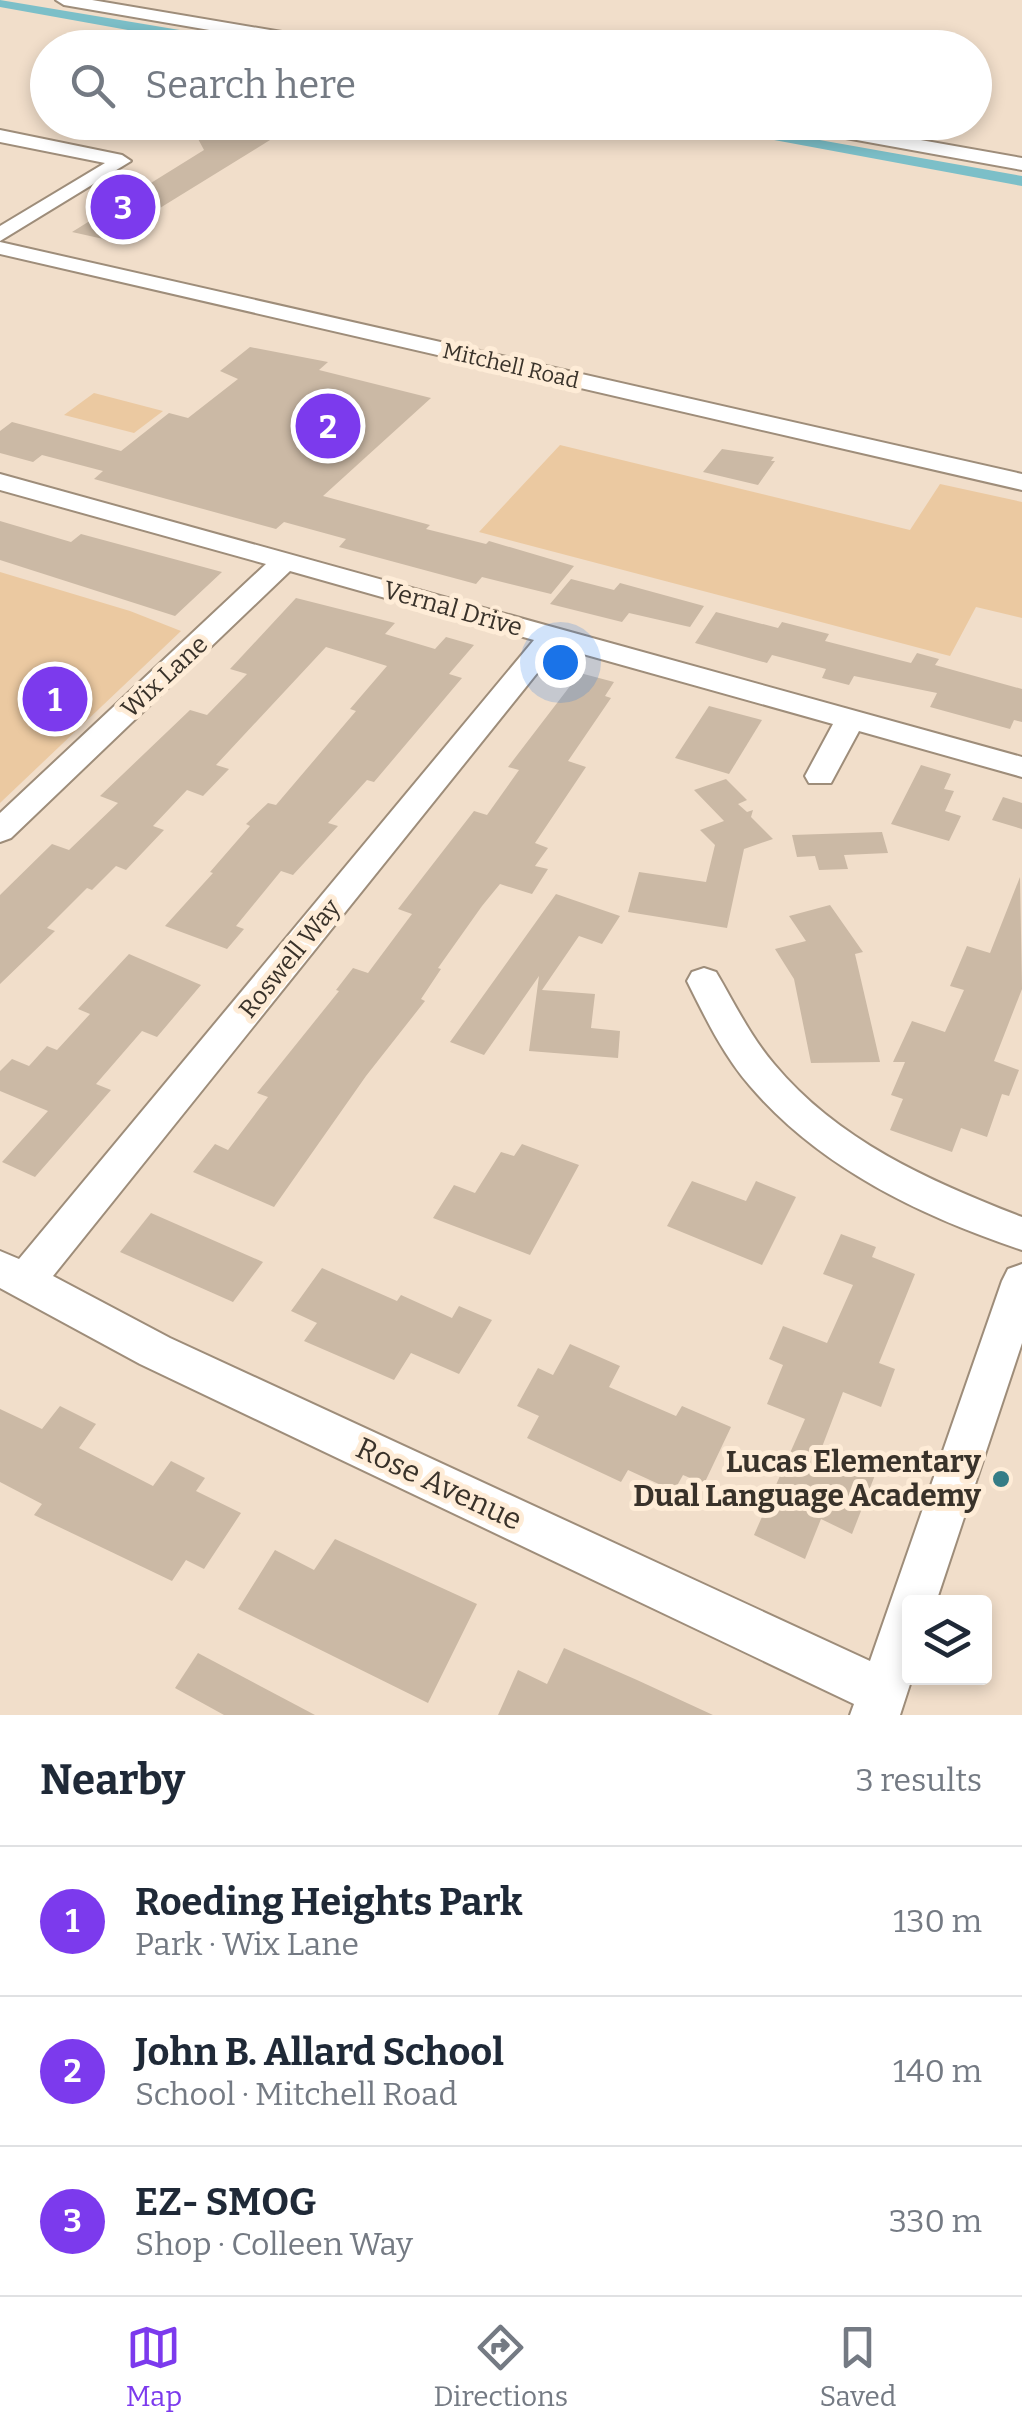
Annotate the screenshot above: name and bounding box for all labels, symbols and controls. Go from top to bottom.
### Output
search box [30,30,992,140]
icon: search [65,58,120,113]
text: Search here [145,62,356,108]
pin: 3 [90,170,156,244]
street label: Mitchell Road [440,337,582,394]
pin: 2 [296,388,360,464]
street label: Vernal Drive [380,575,526,643]
street label: Wix Lane [115,629,214,724]
your location [535,637,586,688]
pin: 1 [22,662,88,736]
street label: Roswell Way [233,893,347,1024]
street label: Rose Avenue [350,1430,528,1538]
place label: Lucas Elementary Dual Language Academy [633,1444,981,1514]
marker: Lucas Elementary Dual Language Academy [990,1468,1012,1490]
map controls [902,1595,992,1685]
button: layers [902,1595,992,1685]
text: Nearby [40,1755,185,1805]
text: 3 results [856,1761,982,1799]
text: Roeding Heights Park [135,1879,523,1925]
text: 1 [66,1902,79,1940]
text: 130 m [893,1902,982,1940]
text: Park · Wix Lane [135,1925,359,1963]
text: John B. Allard School [135,2029,504,2075]
text: 2 [63,2052,82,2090]
text: 140 m [893,2052,982,2090]
text: School · Mitchell Road [135,2075,458,2113]
text: EZ- SMOG [135,2179,316,2225]
text: 3 [63,2202,82,2240]
text: 330 m [889,2202,982,2240]
text: Shop · Colleen Way [135,2225,413,2263]
tab: Map [126,2320,182,2413]
tab: Directions [433,2320,568,2413]
tab: Saved [819,2320,896,2413]

